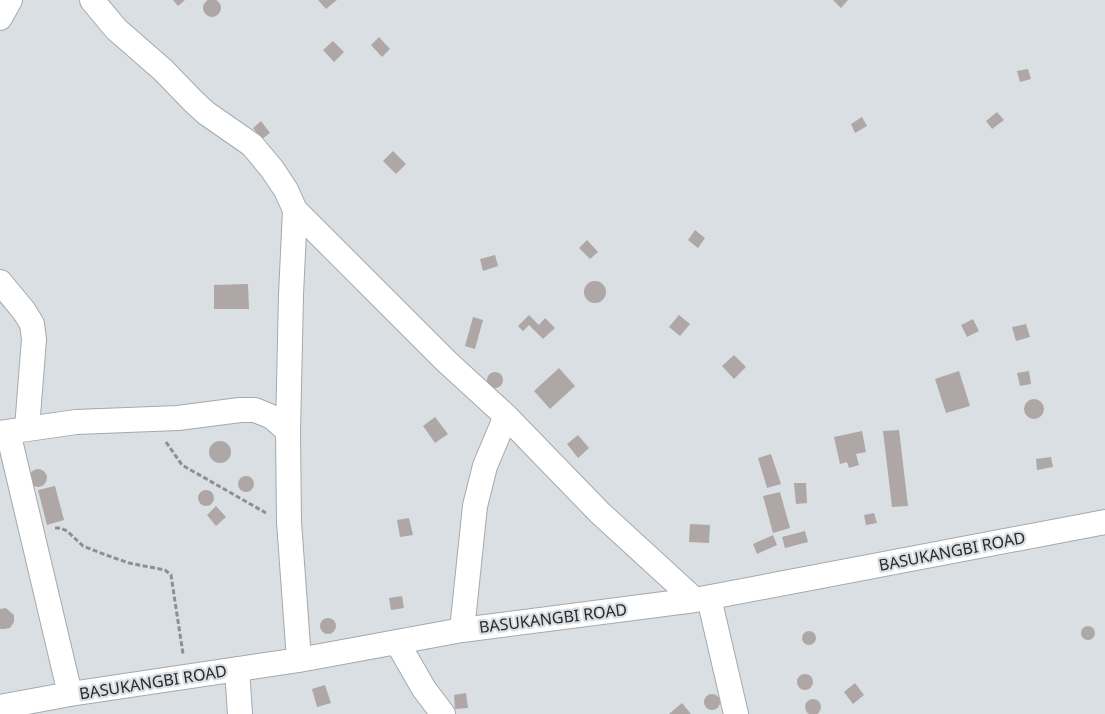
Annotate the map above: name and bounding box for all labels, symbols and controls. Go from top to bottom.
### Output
street label: BASUKANGBI ROAD [877,526,1027,576]
street label: BASUKANGBI ROAD [478,598,628,638]
street label: BASUKANGBI ROAD [78,659,228,705]

